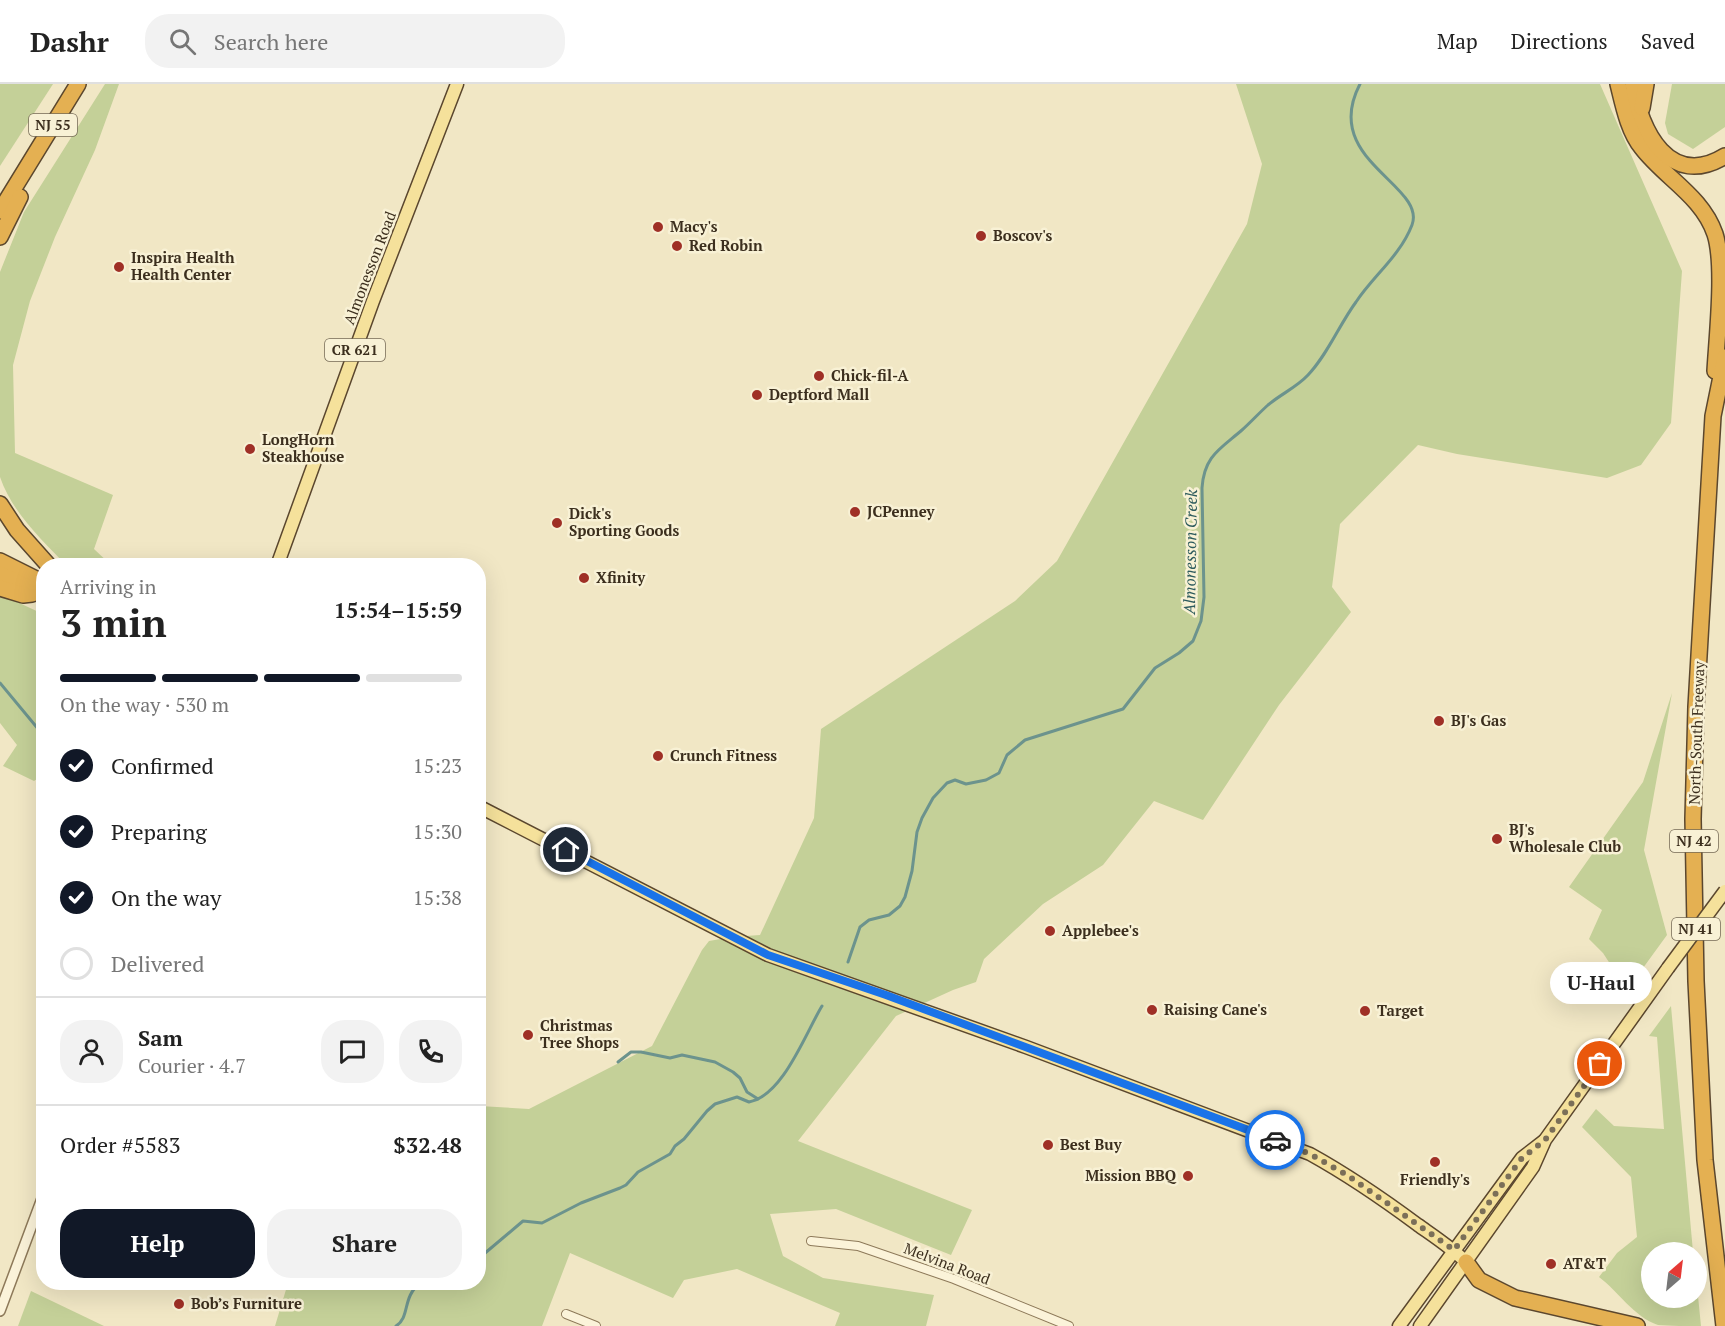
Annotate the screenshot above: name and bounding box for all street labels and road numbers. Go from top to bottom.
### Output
road number: NJ 55 [29,114,77,136]
street label: Almonesson Road [338,208,400,327]
road number: CR 621 [325,339,385,361]
street label: North-South Freeway [1683,660,1709,805]
road number: NJ 42 [1670,830,1718,852]
road number: NJ 41 [1672,918,1720,940]
street label: Melvina Road [901,1237,993,1289]

